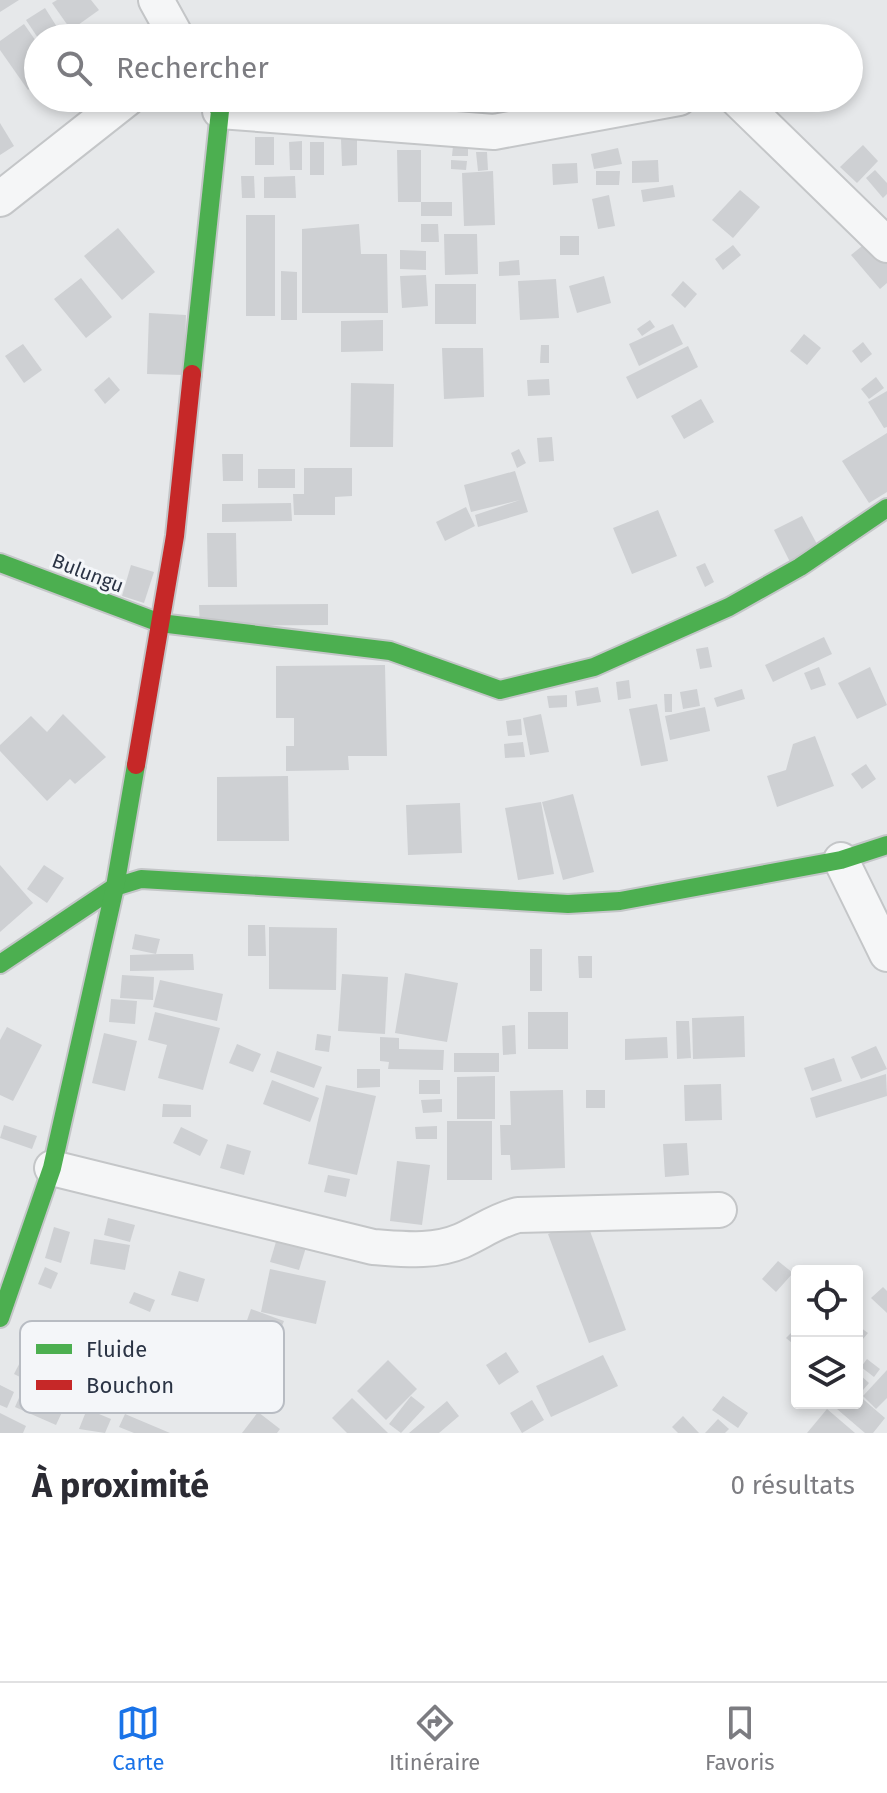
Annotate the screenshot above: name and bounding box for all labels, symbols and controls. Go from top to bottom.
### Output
search box [24,24,863,112]
icon: search [52,46,96,90]
text: Rechercher [116,50,269,86]
street label: Bulungu [49,548,127,598]
map controls [791,1265,863,1409]
button: locate [791,1265,863,1337]
legend [20,1321,284,1413]
text: Fluide [86,1336,147,1363]
button: layers [791,1337,863,1409]
text: Bouchon [86,1372,174,1399]
text: À proximité [32,1465,209,1506]
text: 0 résultats [730,1470,855,1501]
tab: Carte [112,1701,164,1776]
tab: Itinéraire [389,1701,480,1776]
tab: Favoris [705,1701,775,1776]

